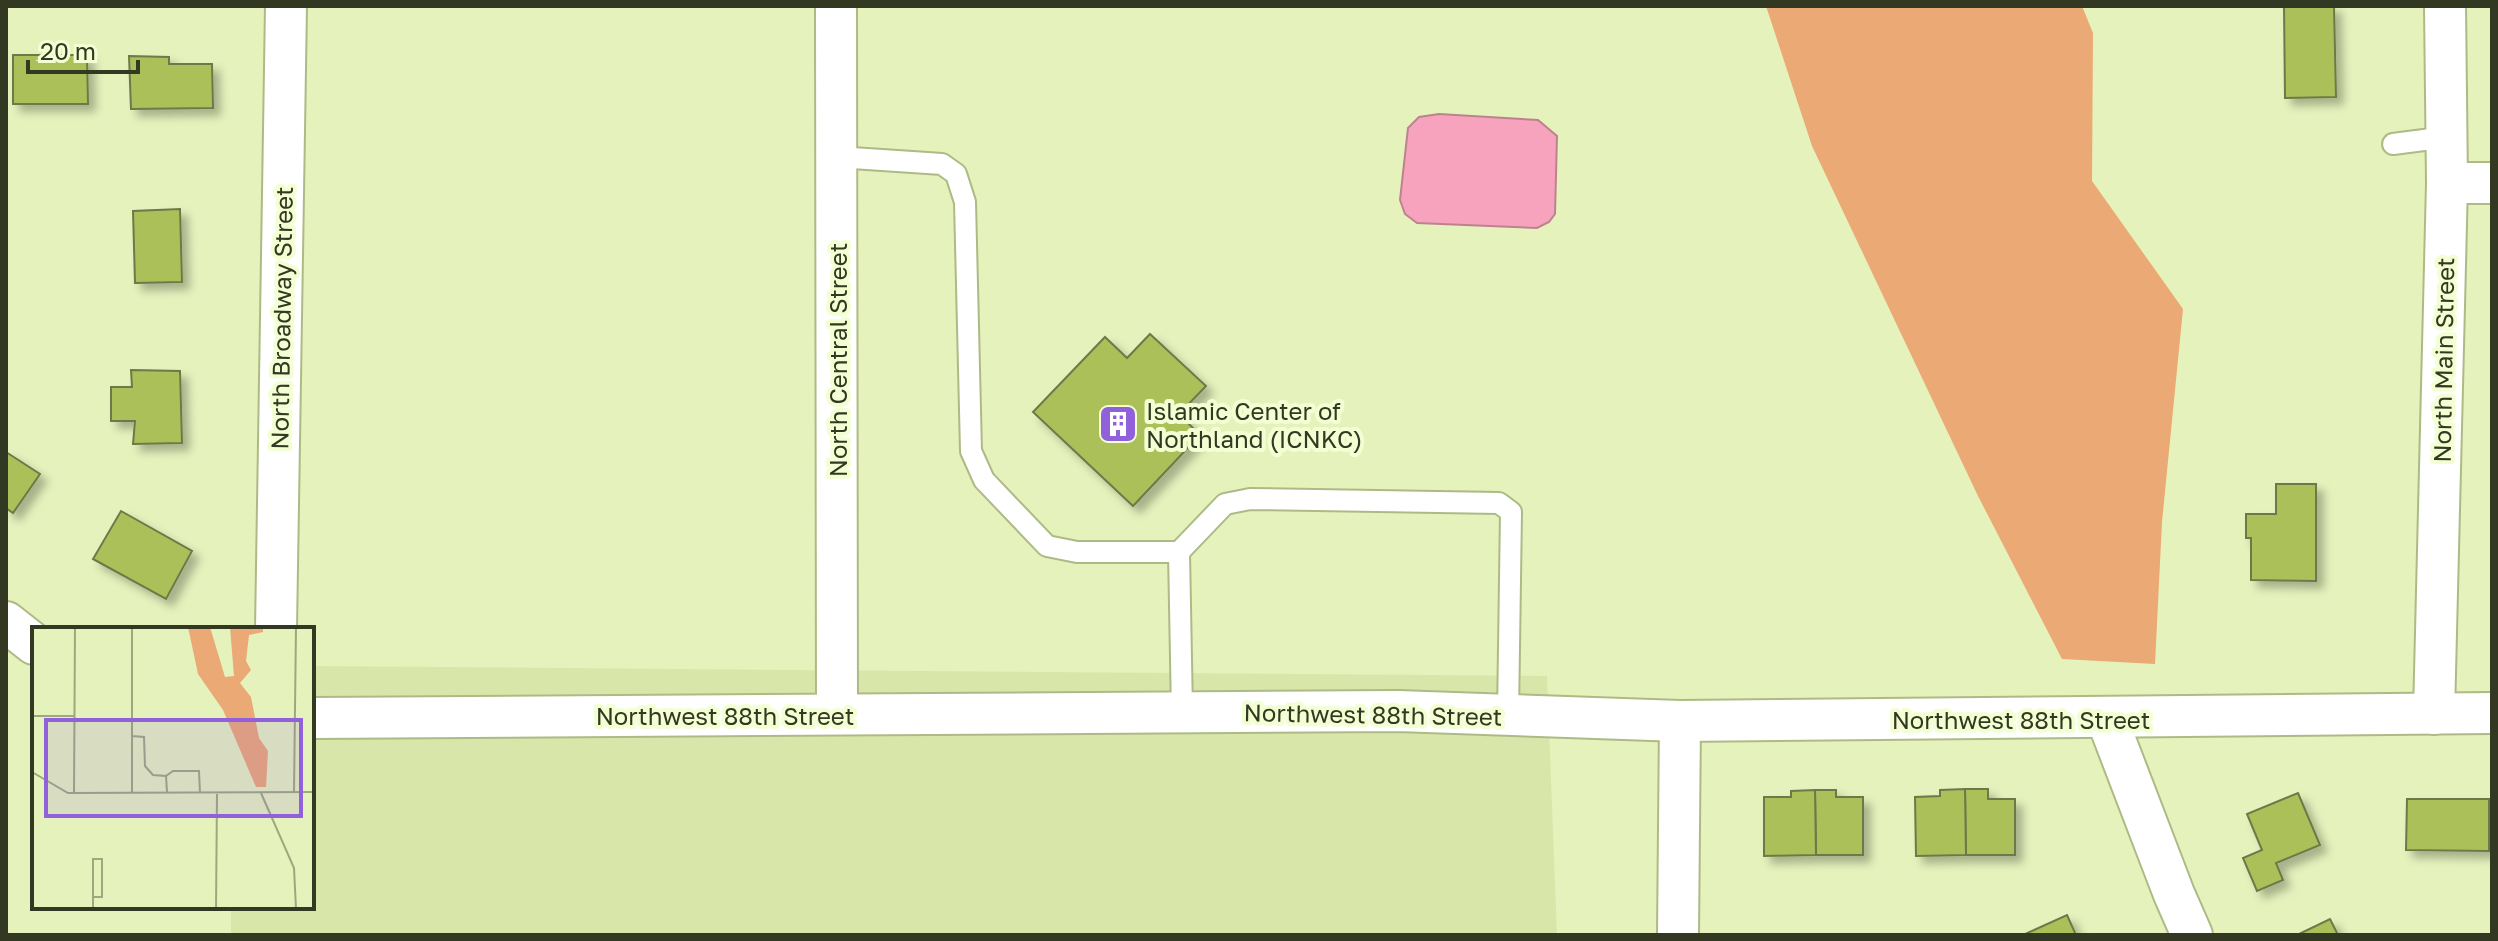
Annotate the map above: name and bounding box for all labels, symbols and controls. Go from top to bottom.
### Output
scale bar [28,24,138,74]
text: 20 m [40,36,96,65]
street label: North Broadway Street [264,186,298,450]
street label: North Central Street [823,243,852,477]
street label: North Main Street [2427,257,2459,463]
place label: Islamic Center of Northland (ICNKC) [1146,396,1362,453]
building icon: Islamic Center of Northland (ICNKC) [1097,403,1139,445]
inset map [32,627,314,909]
street label: Northwest 88th Street [1243,697,1503,731]
street label: Northwest 88th Street [596,701,854,730]
street label: Northwest 88th Street [1892,705,2150,734]

